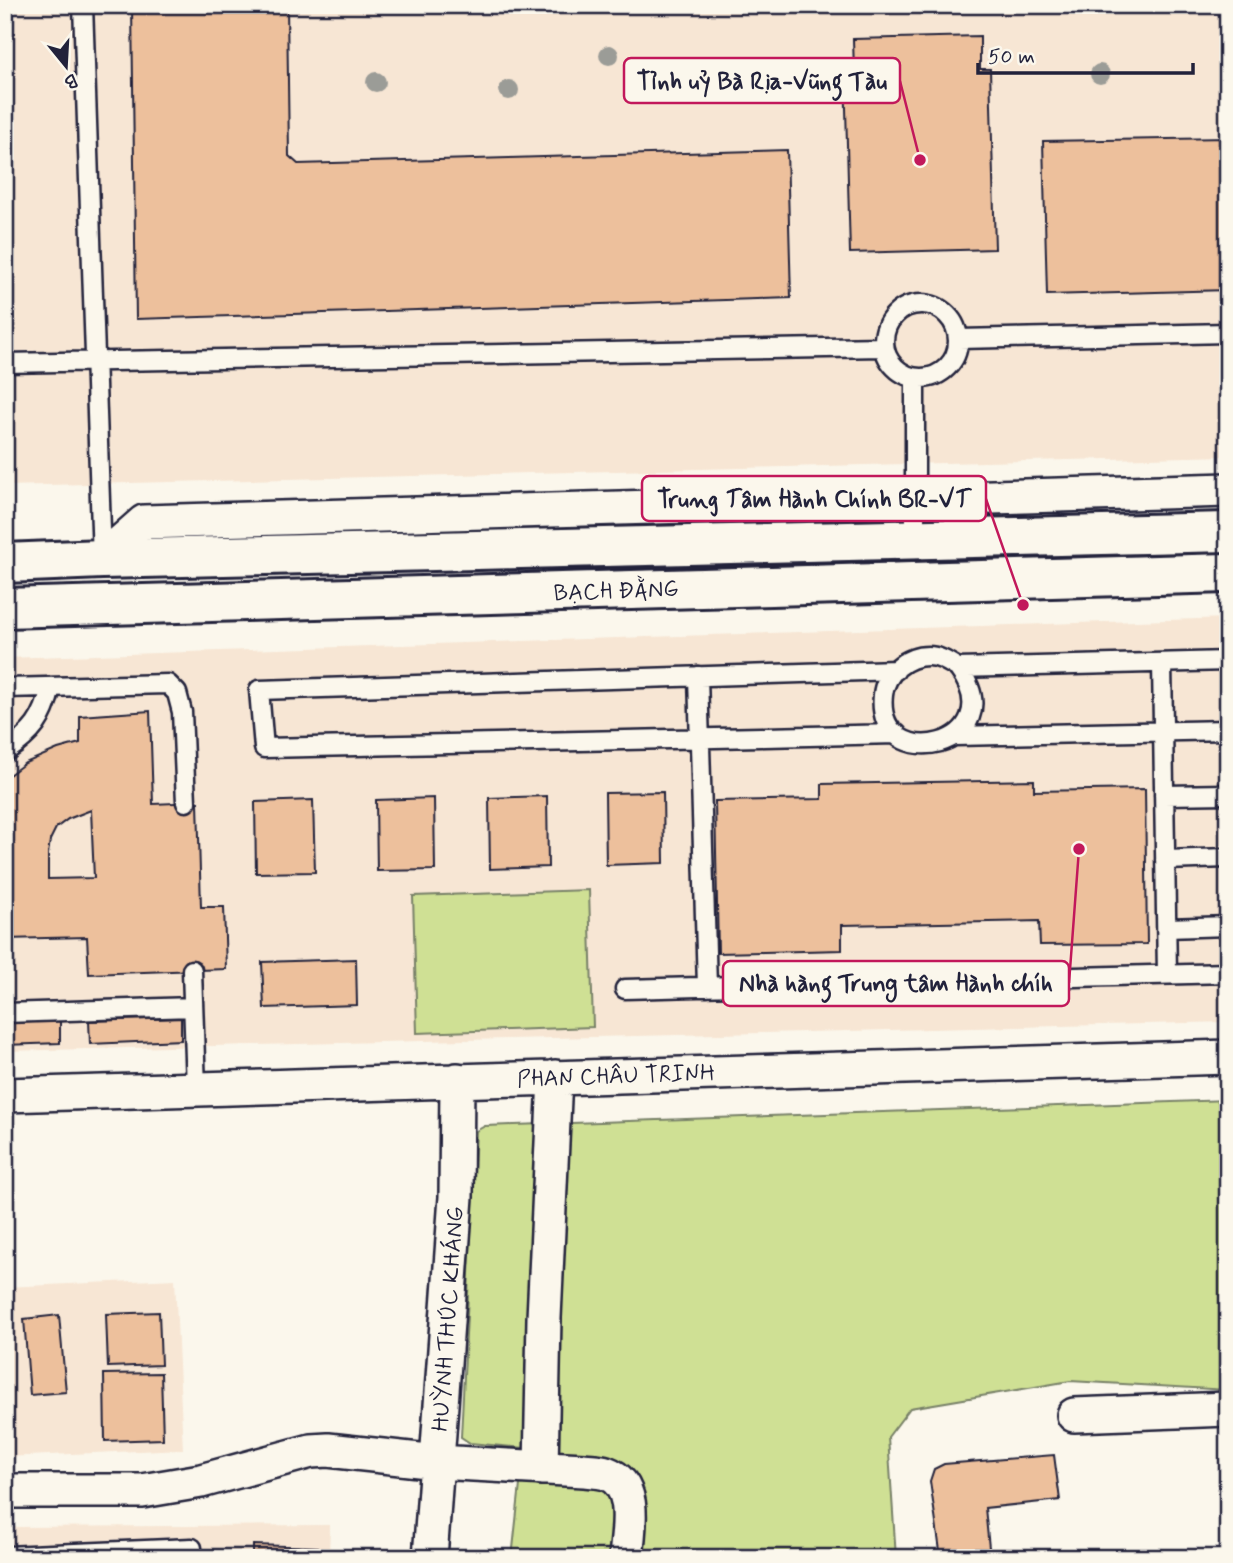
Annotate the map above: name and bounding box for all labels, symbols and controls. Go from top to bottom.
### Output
north arrow [32,32,102,102]
scale bar [978,32,1193,76]
text: 50 m [988,43,1035,71]
callout: Tỉnh uỷ Bà Rịa-Vũng Tàu [624,58,900,103]
text: B [61,67,80,94]
text: Tỉnh uỷ Bà Rịa-Vũng Tàu [637,67,887,101]
callout: Trung Tâm Hành Chính BR-VT [642,476,986,521]
text: Trung Tâm Hành Chính BR-VT [657,485,972,517]
street label: BẠCH ĐẰNG [553,574,679,609]
callout: Nhà hàng Trung tâm Hành chíh [723,961,1069,1006]
text: Nhà hàng Trung tâm Hành chíh [739,969,1053,1003]
street label: PHAN CHÂU TRINH [517,1059,716,1095]
street label: HUỲNH THÚC KHÁNG [426,1206,472,1433]

